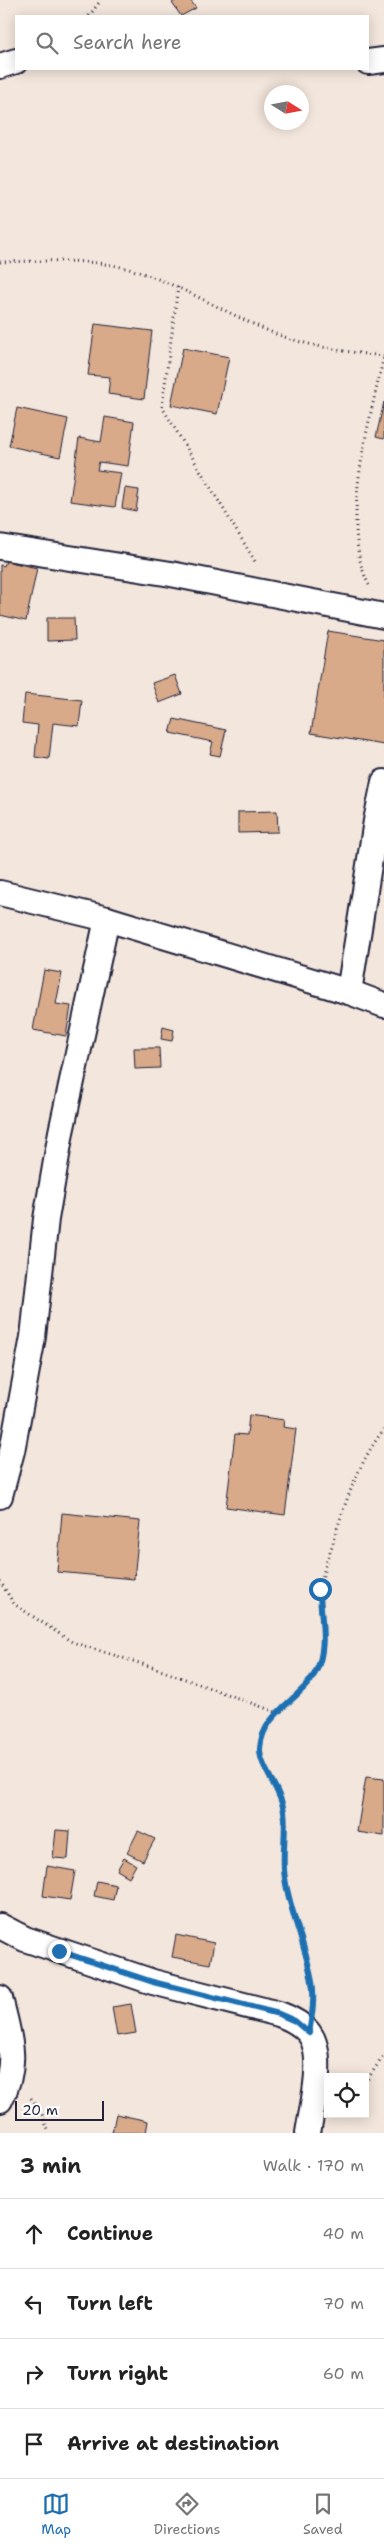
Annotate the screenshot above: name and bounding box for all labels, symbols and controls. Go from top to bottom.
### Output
search box [15,15,369,70]
icon: search [33,29,61,57]
text: Search here [73,30,182,55]
north arrow [264,85,309,130]
route start [309,1578,332,1601]
route end [48,1940,71,1963]
map controls [324,2073,369,2118]
button: locate [324,2073,369,2118]
scale bar [15,2098,104,2121]
text: 20 m [22,2101,58,2119]
text: 3 min [20,2152,81,2180]
text: Walk · 170 m [263,2155,364,2176]
icon: ahead [20,2220,48,2248]
text: Continue [67,2221,153,2246]
text: 40 m [322,2223,364,2244]
icon: left [20,2290,48,2318]
text: Turn left [67,2291,153,2316]
text: 70 m [323,2293,364,2314]
icon: right [20,2360,48,2388]
text: Turn right [67,2361,168,2386]
text: 60 m [323,2363,364,2384]
icon: arrive [20,2430,48,2458]
text: Arrive at destination [67,2431,279,2456]
tab: Map [41,2490,71,2538]
tab: Directions [154,2490,221,2538]
tab: Saved [303,2490,343,2538]

